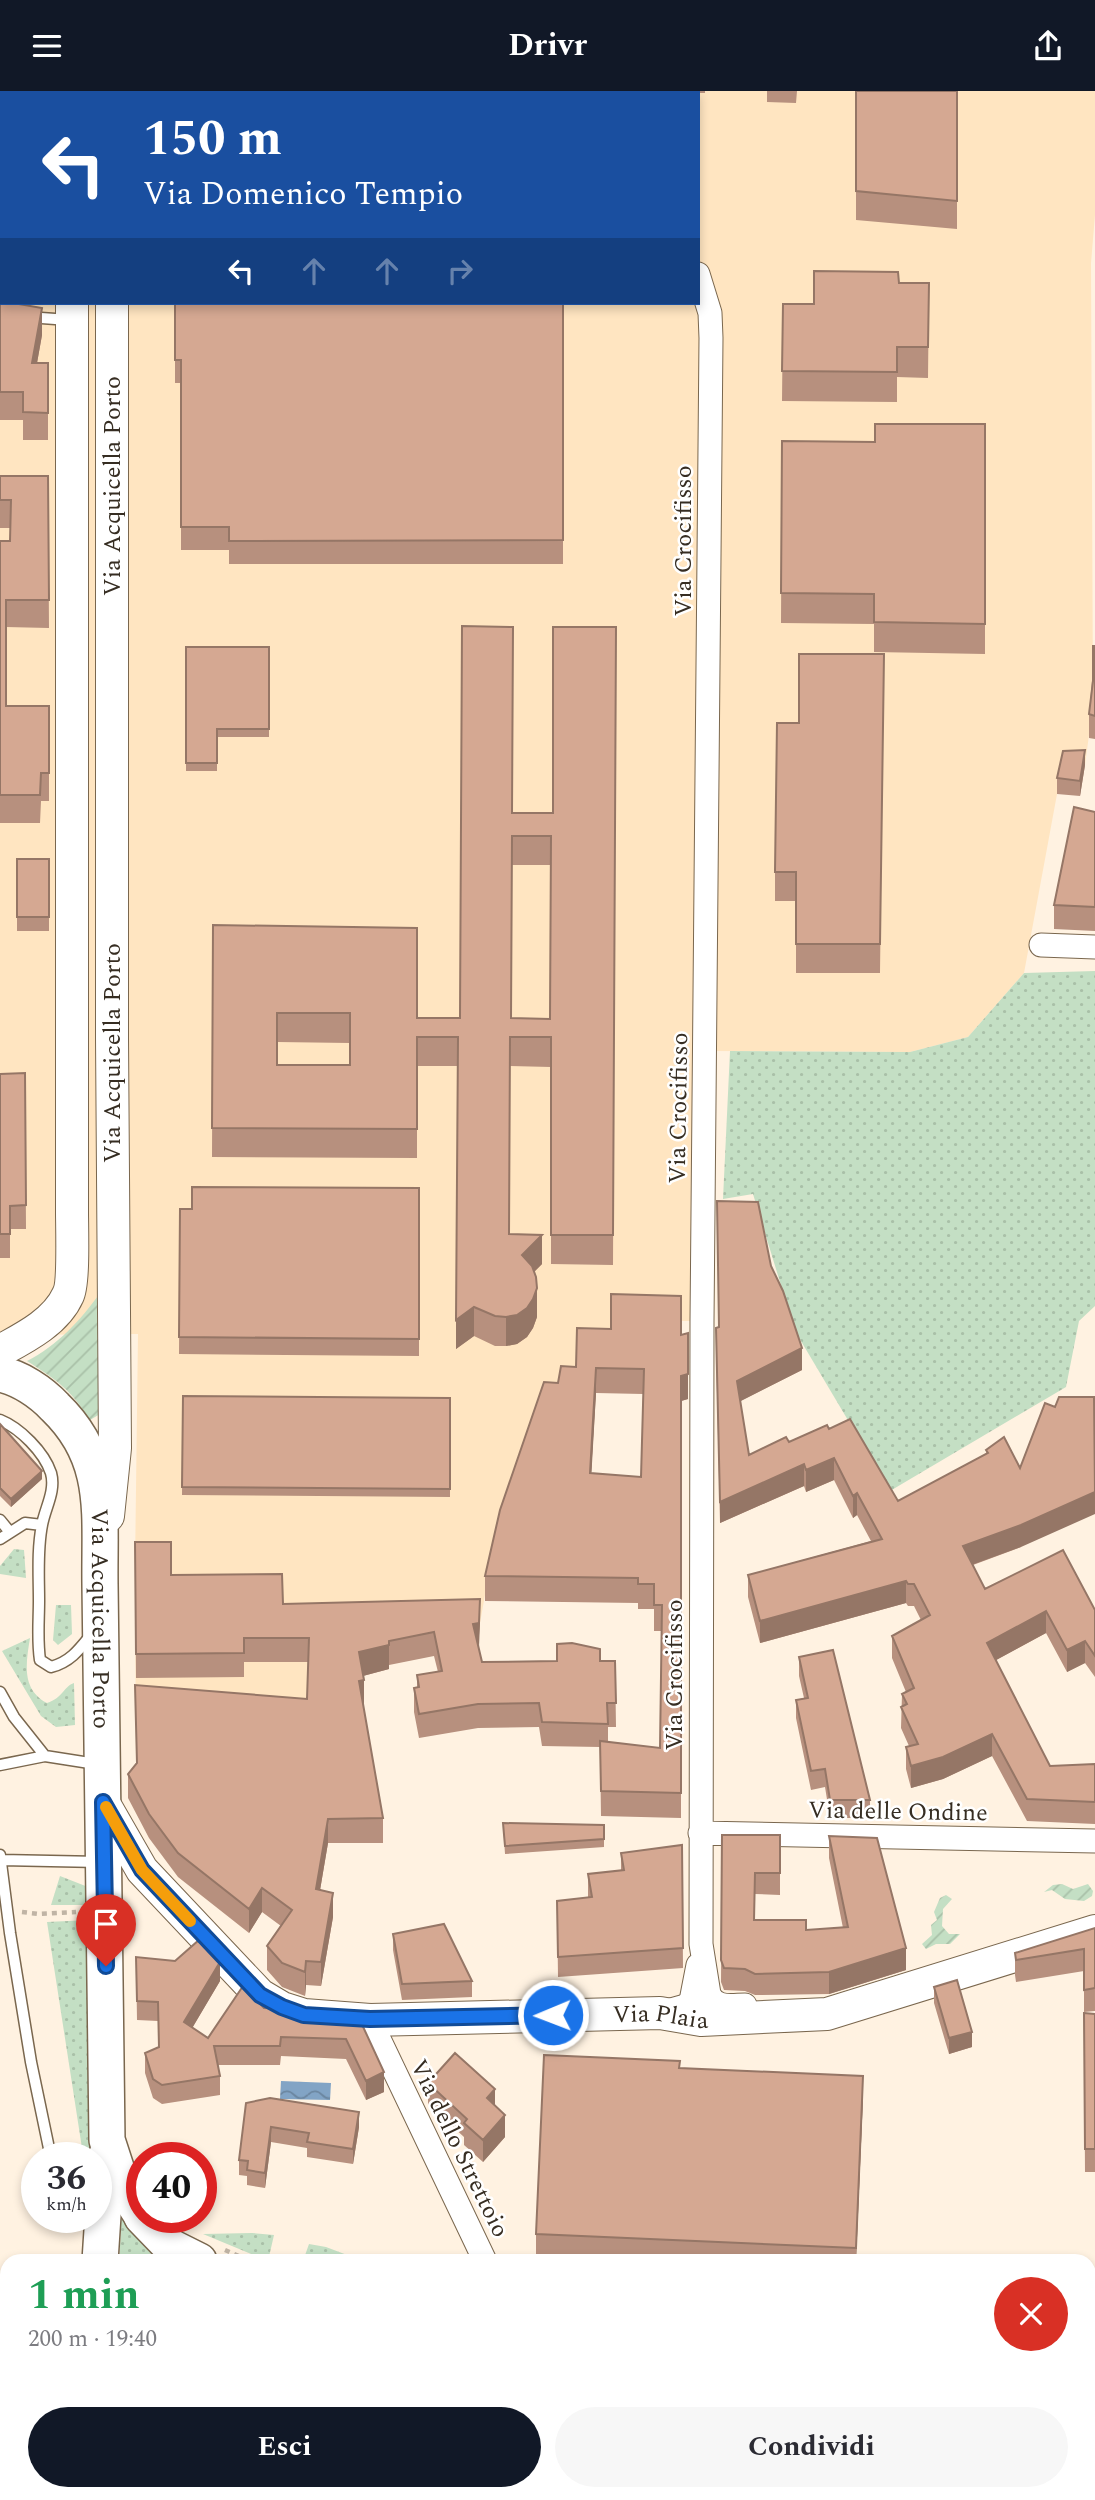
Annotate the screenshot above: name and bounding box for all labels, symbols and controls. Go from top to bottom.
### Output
text: Drivr [508,21,587,70]
icon: menu [28,27,66,65]
icon: share [1029,27,1067,65]
text: 150 m [143,102,282,177]
icon: left [28,119,119,210]
text: Via Domenico Tempio [143,170,463,219]
icon: left [222,252,260,290]
icon: ahead [295,252,333,290]
icon: ahead [368,252,406,290]
icon: right [441,252,479,290]
street label: Via Acquicella Porto [95,376,131,596]
street label: Via Crocifisso [666,465,702,617]
street label: Via Acquicella Porto [95,943,131,1163]
street label: Via Crocifisso [660,1032,698,1184]
street label: Via Acquicella Porto [81,1508,119,1729]
street label: Via Crocifisso [657,1599,693,1751]
street label: Via delle Ondine [808,1792,988,1832]
pin [76,1894,136,1966]
icon: arrive [87,1905,125,1943]
position arrow [516,1978,590,2052]
street label: Via Plaia [612,1996,710,2039]
street label: Via dello Strettoio [400,2053,518,2244]
speed limit sign: 40 [126,2142,217,2233]
text: 36 [47,2152,86,2205]
text: km/h [46,2191,87,2218]
text: 1 min [28,2264,140,2327]
button: close [994,2277,1068,2351]
text: 200 m · 19:40 [28,2322,157,2357]
button: Esci [28,2407,541,2487]
button: Condividi [555,2407,1068,2487]

